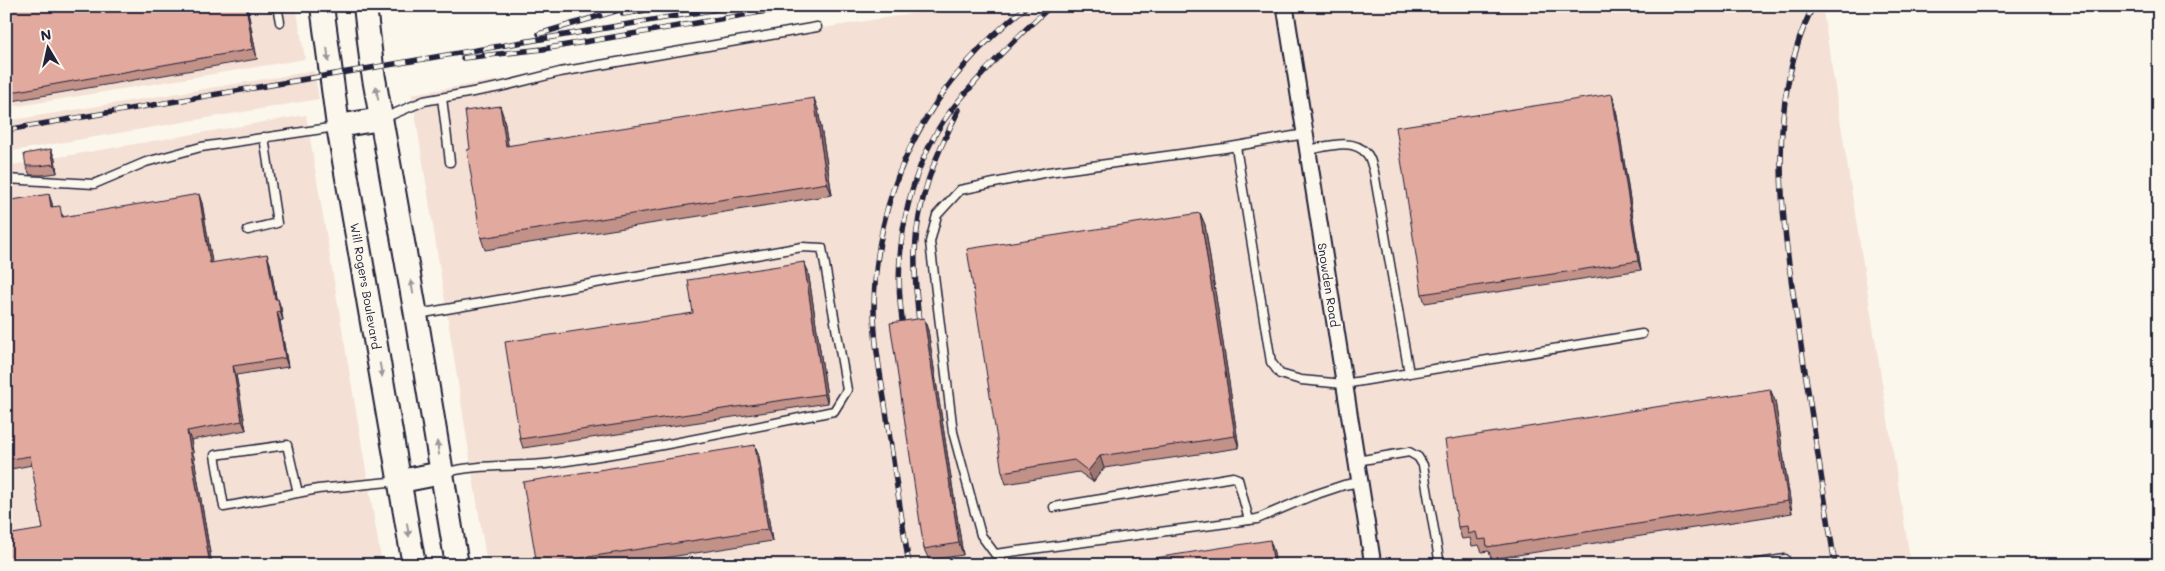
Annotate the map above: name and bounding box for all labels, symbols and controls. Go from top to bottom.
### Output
north arrow [22,22,72,72]
text: N [39,24,53,45]
one-way arrow [324,47,332,63]
one-way arrow [372,84,380,100]
street label: Will Rogers Boulevard [347,222,385,351]
street label: Snowden Road [1314,242,1344,329]
one-way arrow [407,279,415,295]
one-way arrow [377,363,385,378]
one-way arrow [433,439,441,455]
one-way arrow [405,523,413,539]

